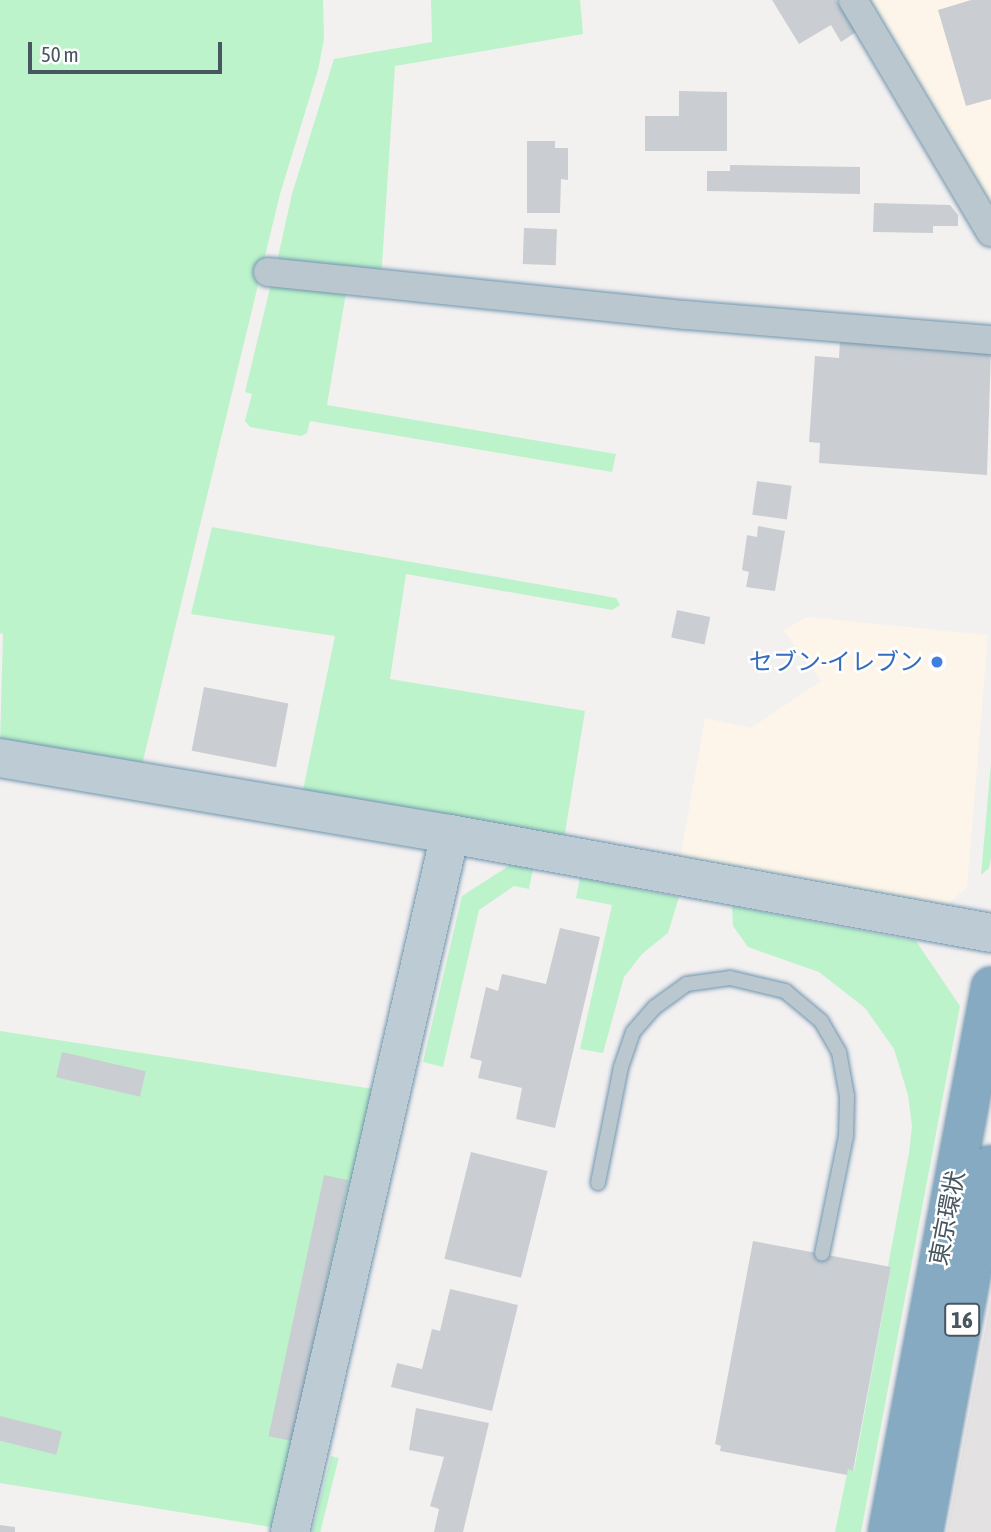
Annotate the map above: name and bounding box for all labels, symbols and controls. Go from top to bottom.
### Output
scale bar [32,28,226,72]
text: 50 m [41,42,79,66]
place label: セブン-イレブン [749,648,923,676]
marker: セブン-イレブン [929,654,945,670]
street label: 東京環状 [924,1168,970,1268]
road number: 16 [943,1301,981,1340]

